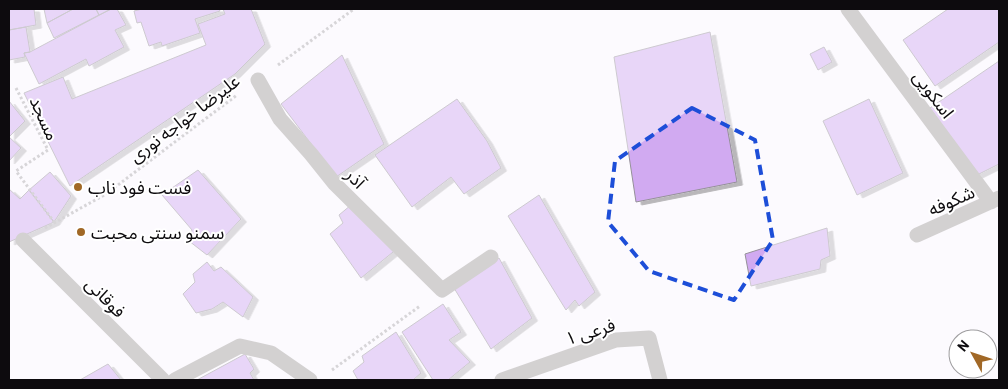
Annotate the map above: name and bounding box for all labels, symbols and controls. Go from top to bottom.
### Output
street label: اسکویی [908,66,959,123]
street label: علیرضا خواجه نوری [124,69,244,168]
street label: مسجد [26,93,64,143]
street label: آذر [340,163,371,194]
place label: فست فود ناب [88,176,191,199]
street label: شکوفه [924,180,978,221]
marker: فست فود ناب [72,181,84,193]
place label: سمنو سنتی محبت [91,221,224,244]
marker: سمنو سنتی محبت [75,226,87,238]
street label: فوقانی [81,272,131,322]
street label: فرعی ۱ [562,313,618,350]
north arrow [948,329,998,379]
text: N [953,336,972,354]

